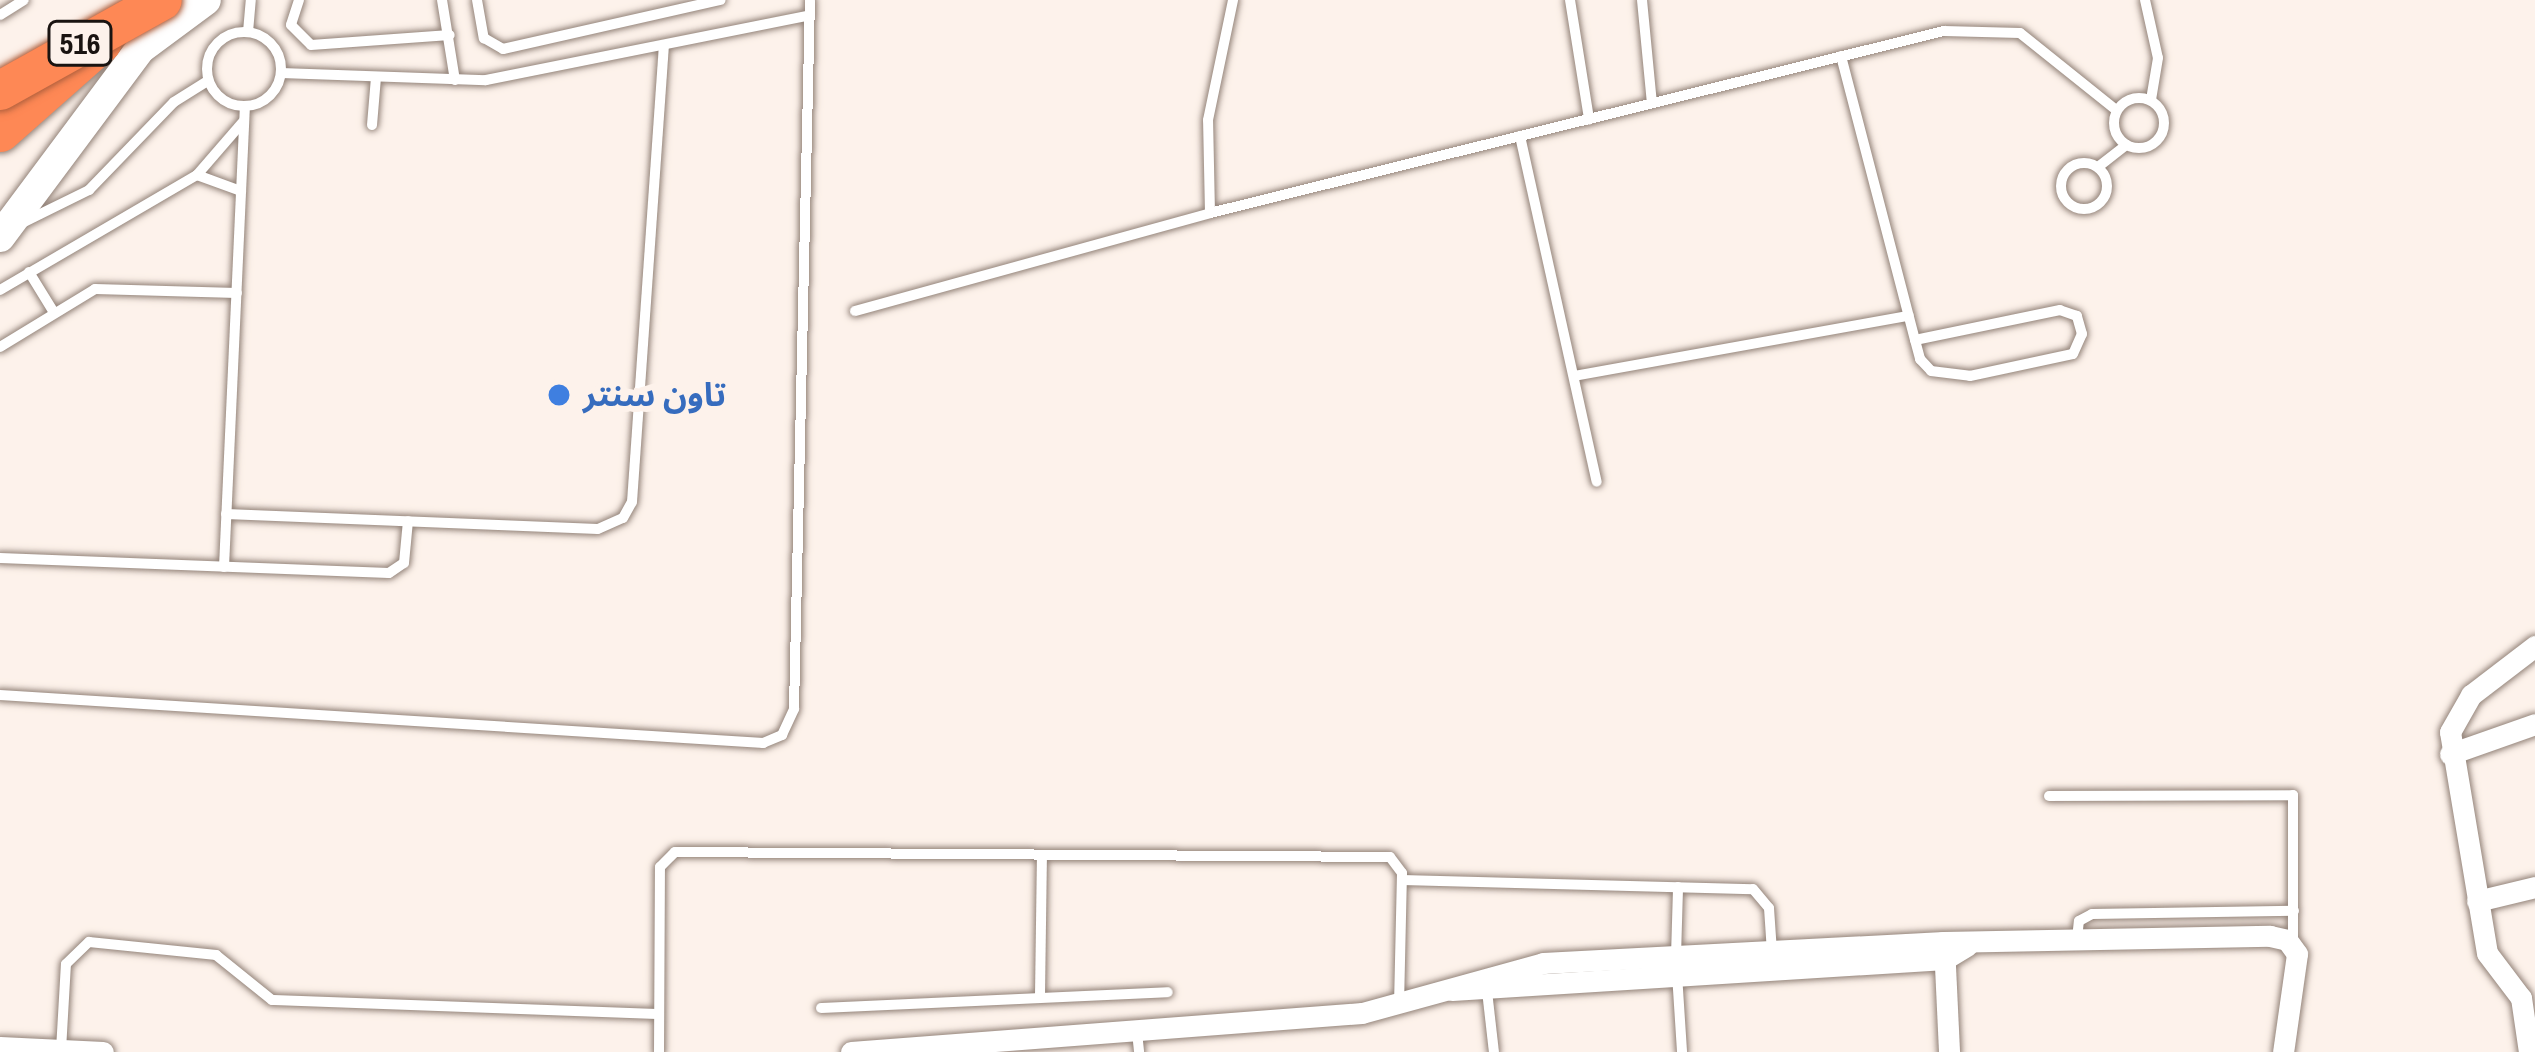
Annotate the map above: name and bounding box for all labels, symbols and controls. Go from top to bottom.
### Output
road number: 516 [47,19,113,67]
place label: تاون سنتر [583,375,726,415]
marker: تاون سنتر [546,382,572,408]

